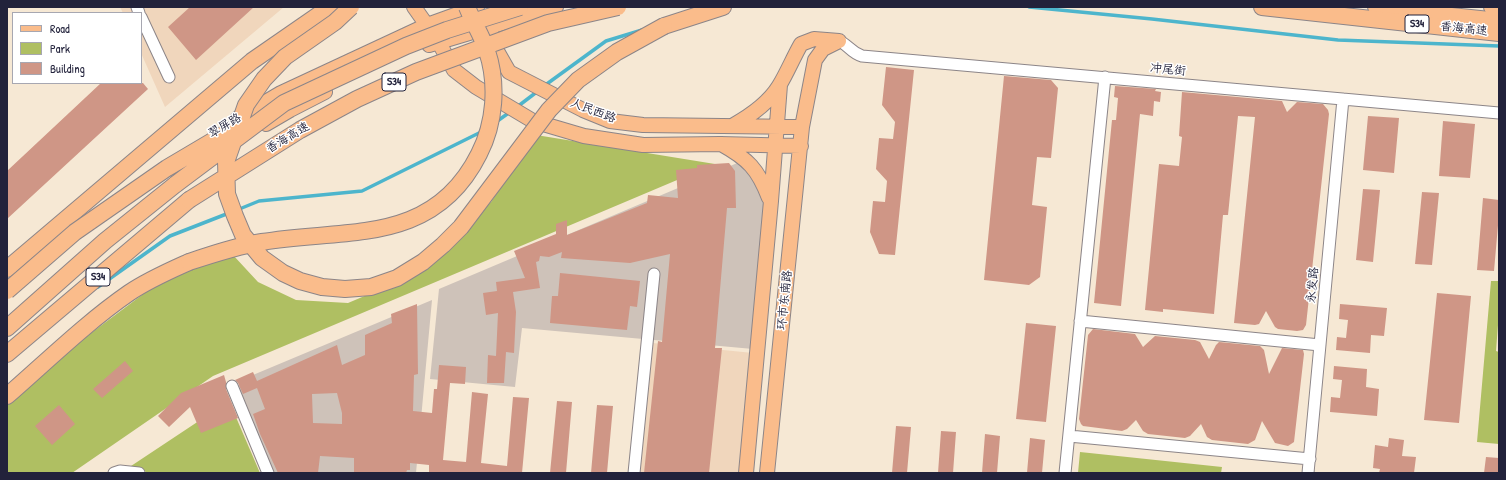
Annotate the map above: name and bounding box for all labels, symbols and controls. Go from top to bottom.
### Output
legend [12,12,142,84]
road number: S34 [1405,15,1429,33]
street label: 香海高速 [1439,19,1489,39]
text: Road [50,20,70,37]
text: Park [50,40,70,57]
text: Building [50,60,85,77]
street label: 冲尾街 [1149,61,1187,79]
road number: S34 [382,73,406,91]
street label: 人民西路 [568,96,618,126]
street label: 翠屏路 [206,111,244,141]
street label: 香海高速 [264,119,312,157]
street label: 永发路 [1304,266,1322,304]
road number: S34 [86,268,110,286]
street label: 环市东南路 [775,269,795,331]

